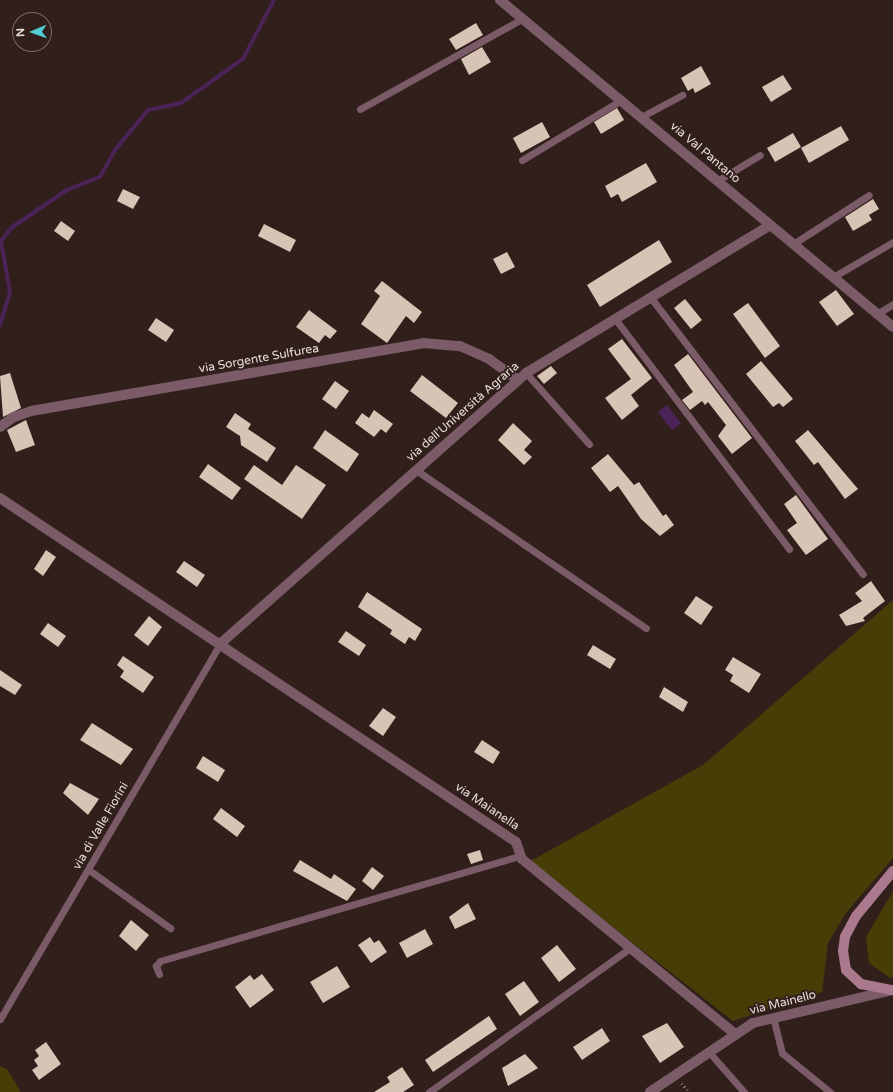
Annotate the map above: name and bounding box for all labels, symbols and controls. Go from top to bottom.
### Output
north arrow [12,12,52,52]
text: N [14,28,27,37]
street label: via Val Pantano [667,119,743,187]
street label: via Sorgente Sulfurea [198,341,320,377]
street label: via dell'Università Agraria [404,359,522,465]
street label: via di Valle Fiorini [70,780,132,872]
street label: via Maianella [452,780,522,834]
street label: via Mainello [748,988,818,1018]

